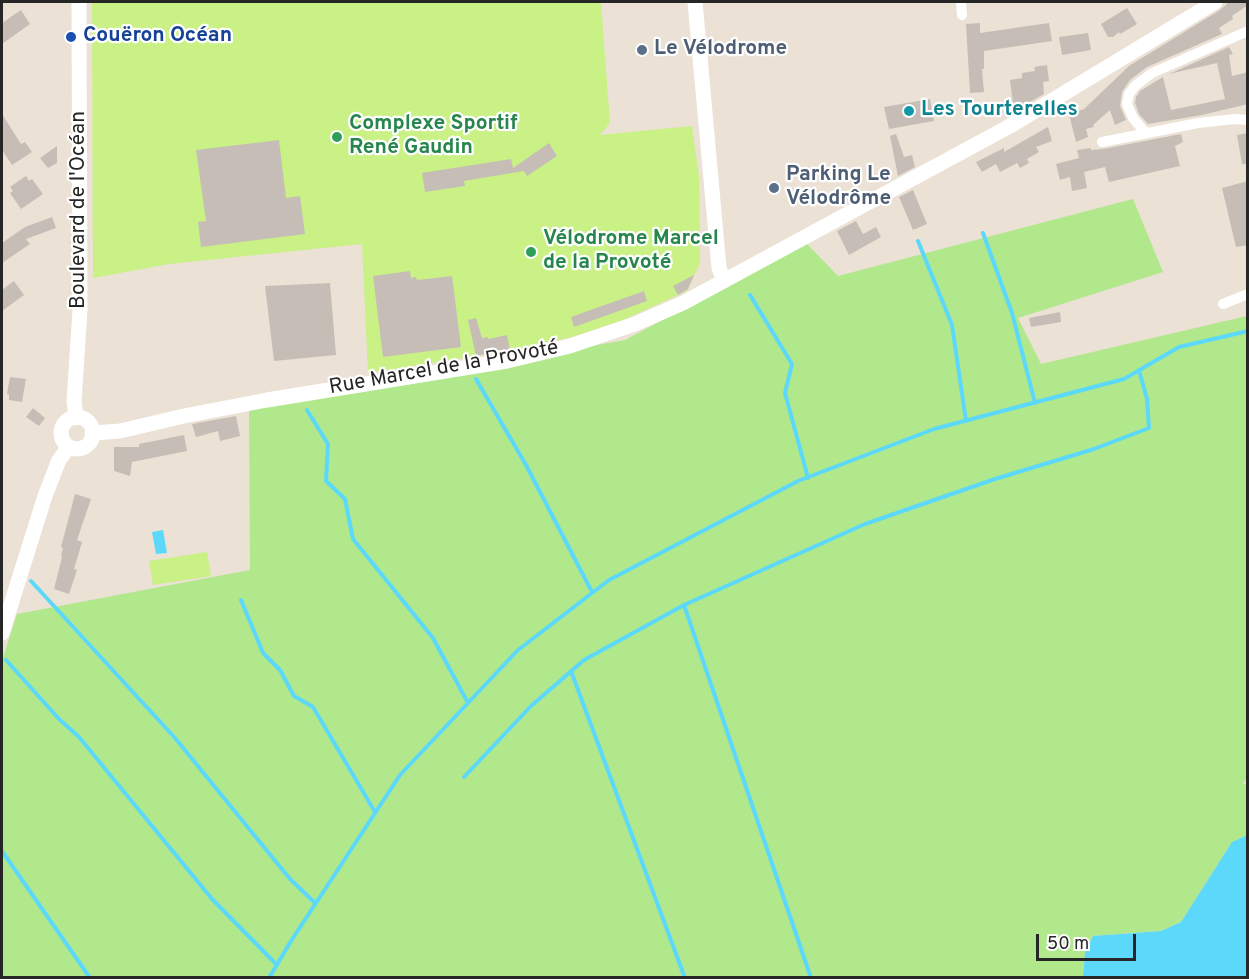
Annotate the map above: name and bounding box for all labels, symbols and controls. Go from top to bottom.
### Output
place label: Couëron Océan [83,24,232,50]
marker: Couëron Océan [64,30,78,44]
place label: Le Vélodrome [654,37,787,63]
marker: Le Vélodrome [635,43,649,57]
place label: Les Tourterelles [921,98,1078,124]
marker: Les Tourterelles [902,104,916,118]
street label: Boulevard de l'Océan [67,111,93,309]
place label: Complexe Sportif René Gaudin [349,112,518,162]
marker: Complexe Sportif René Gaudin [330,130,344,144]
place label: Parking Le Vélodrôme [786,163,891,213]
marker: Parking Le Vélodrôme [767,181,781,195]
place label: Vélodrome Marcel de la Provoté [543,227,719,277]
marker: Vélodrome Marcel de la Provoté [524,245,538,259]
street label: Rue Marcel de la Provoté [327,336,561,402]
scale bar [1039,922,1140,960]
text: 50 m [1047,933,1089,956]

